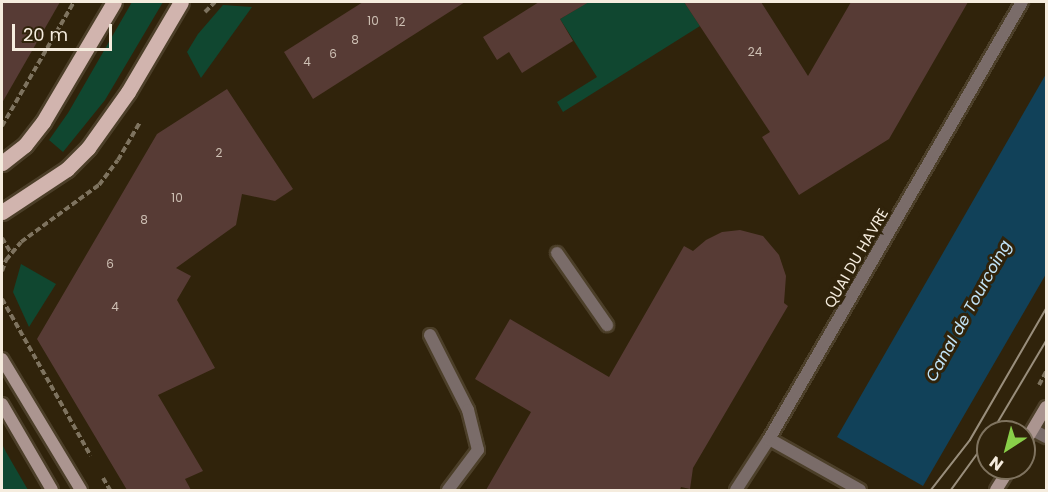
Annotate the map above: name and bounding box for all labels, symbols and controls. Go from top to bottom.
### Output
scale bar [15,12,116,50]
house number: 10 [367,14,379,28]
house number: 12 [395,15,405,29]
text: 20 m [23,22,68,47]
house number: 8 [351,33,359,47]
house number: 24 [748,45,762,59]
house number: 6 [329,47,337,61]
house number: 4 [303,55,311,69]
house number: 2 [216,146,222,160]
house number: 10 [171,191,183,205]
street label: QUAI DU HAVRE [820,205,892,311]
house number: 8 [140,213,148,227]
water label: Canal de Tourcoing [922,237,1016,385]
house number: 6 [106,257,114,271]
house number: 4 [111,300,119,314]
north arrow [976,420,1036,480]
text: N [985,451,1008,476]

